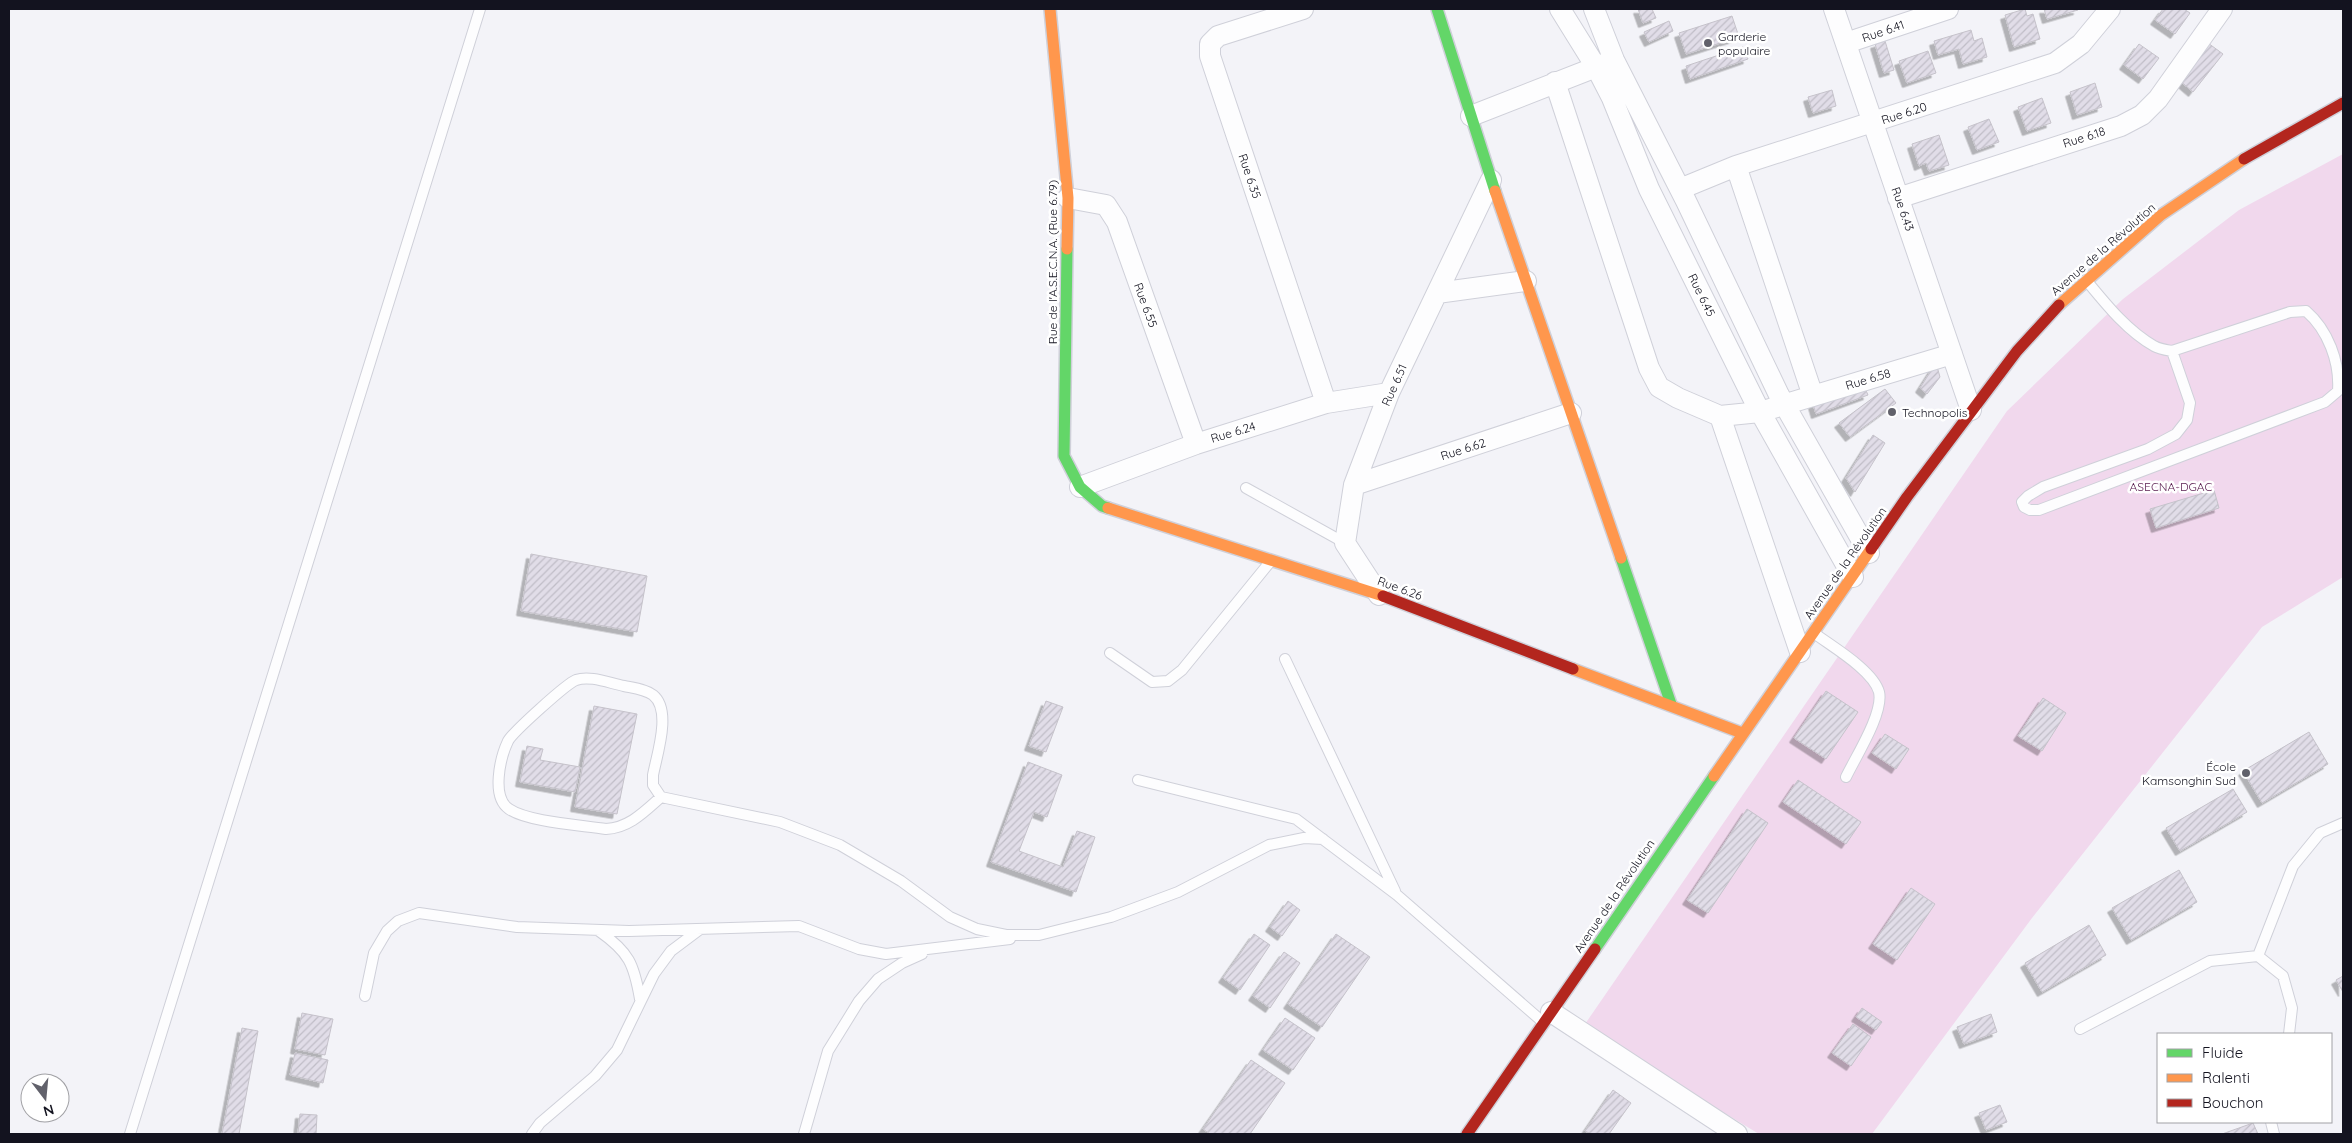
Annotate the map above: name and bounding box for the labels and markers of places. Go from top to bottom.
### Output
place label: Garderie populaire [1718,29,1771,58]
marker: Garderie populaire [1702,37,1714,49]
place label: Technopolis [1902,405,1968,420]
marker: Technopolis [1886,406,1898,418]
place label: École Kamsonghin Sud [2142,759,2236,788]
marker: École Kamsonghin Sud [2240,767,2252,779]

